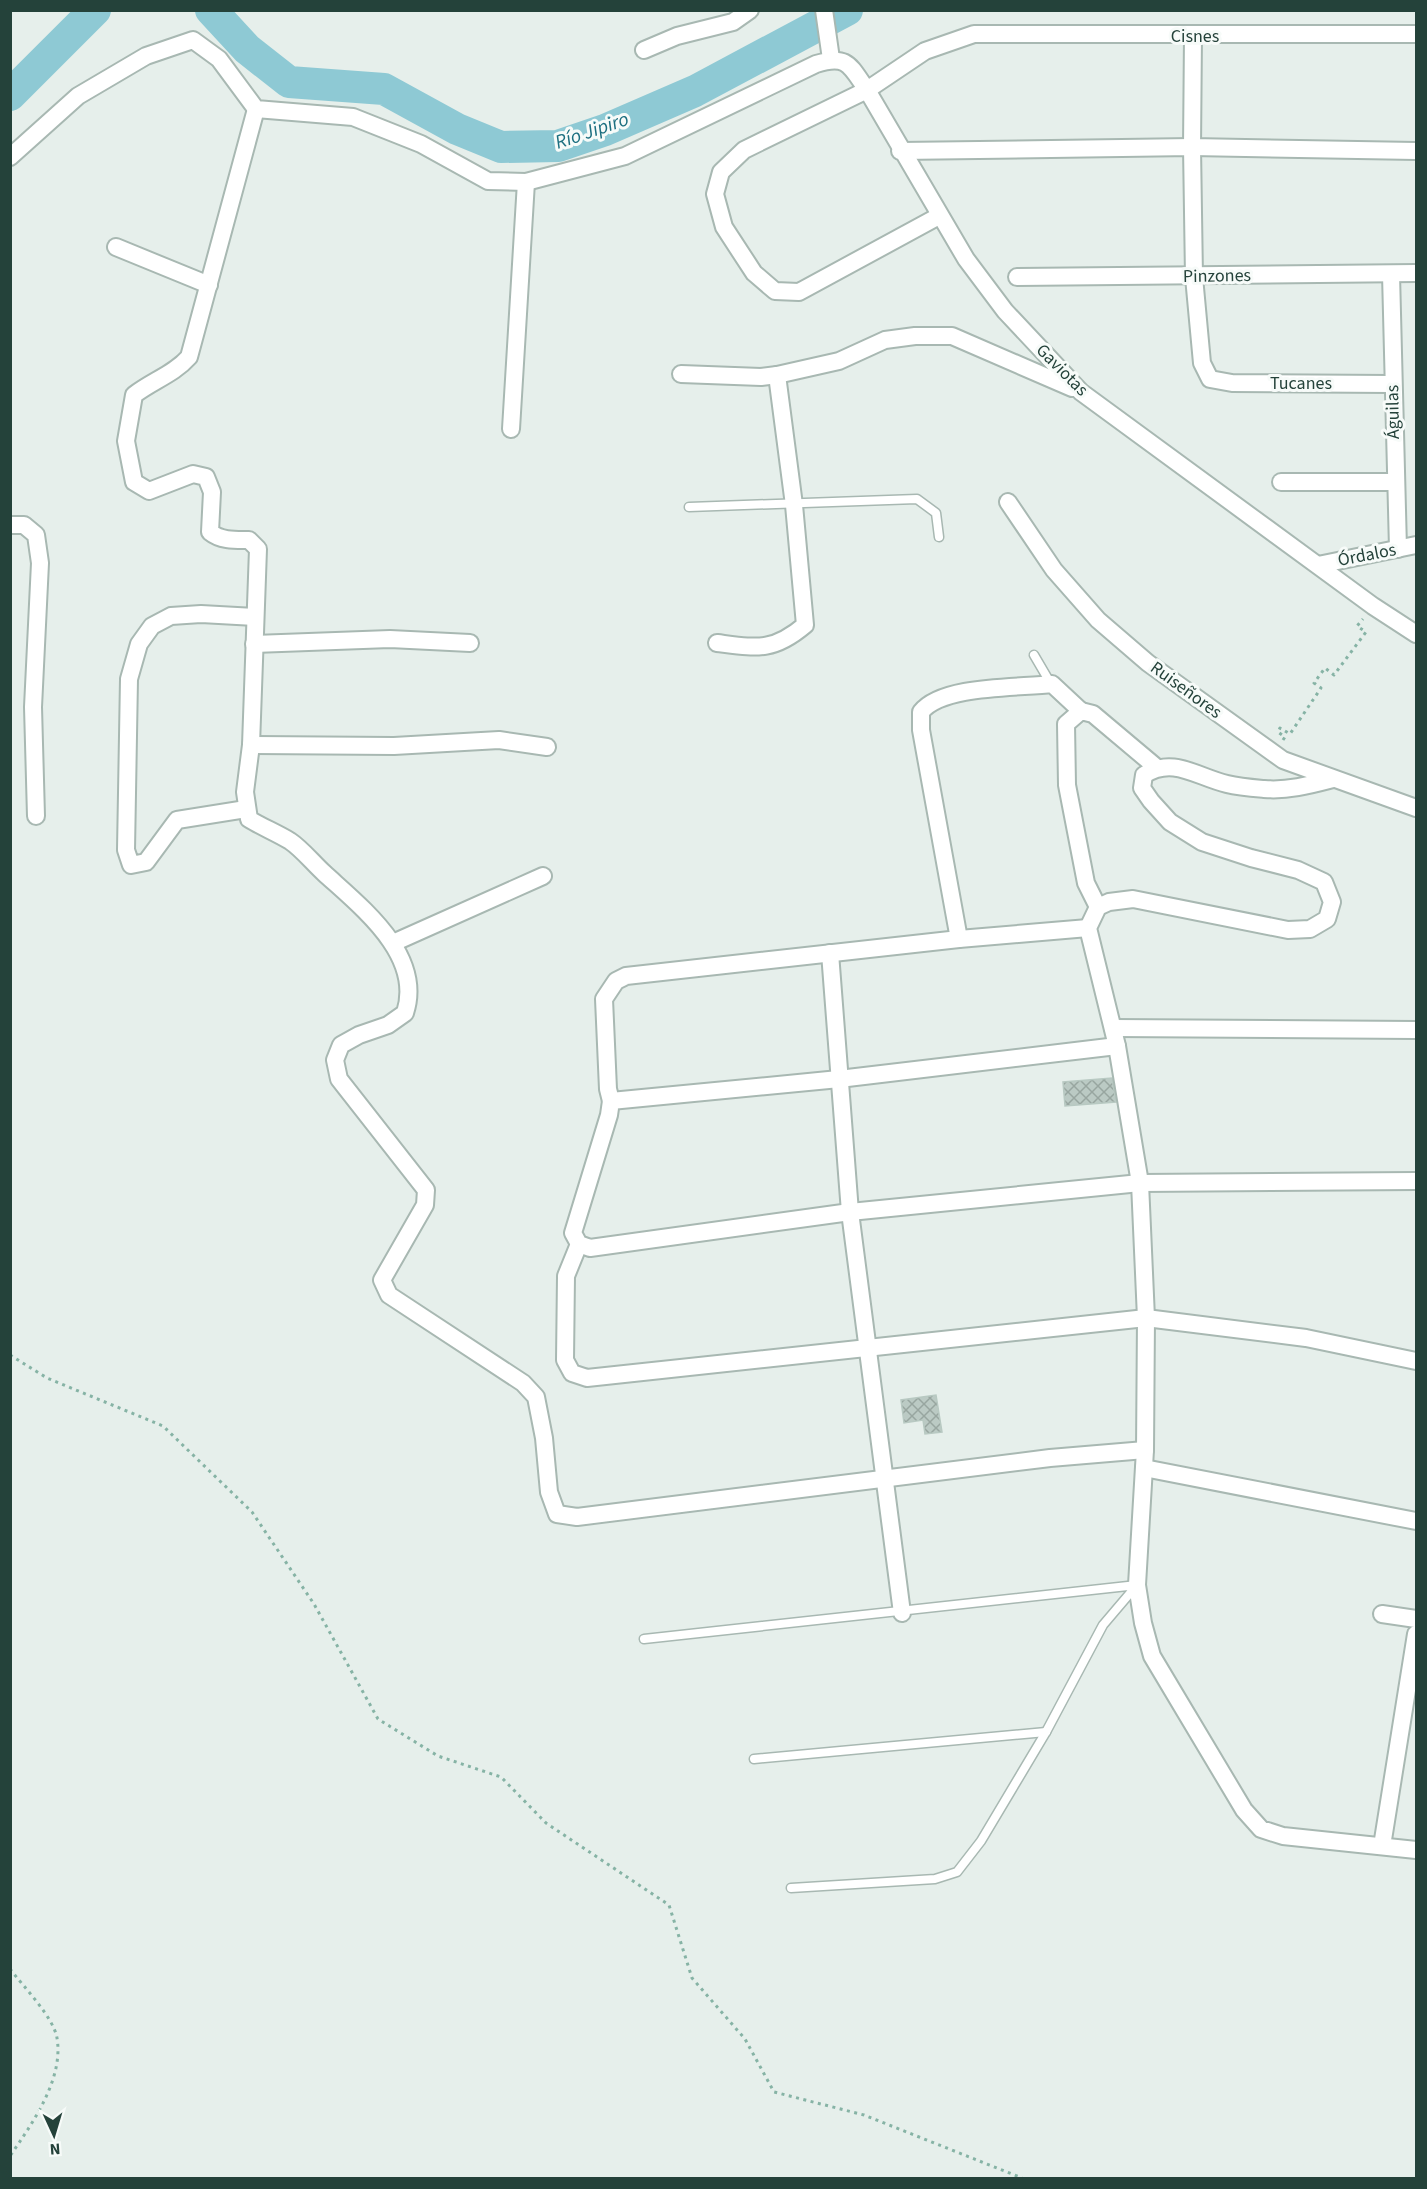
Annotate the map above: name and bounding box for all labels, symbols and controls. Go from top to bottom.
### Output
street label: Cisnes [1171,24,1219,49]
water label: Río Jipiro [551,105,633,157]
street label: Pinzones [1183,263,1251,289]
street label: Gaviotas [1030,338,1094,402]
street label: Tucanes [1270,371,1332,396]
street label: Águilas [1380,385,1406,439]
street label: Órdalos [1336,537,1398,573]
street label: Ruiseñores [1145,655,1227,725]
north arrow [24,2105,84,2165]
text: N [49,2138,61,2160]

